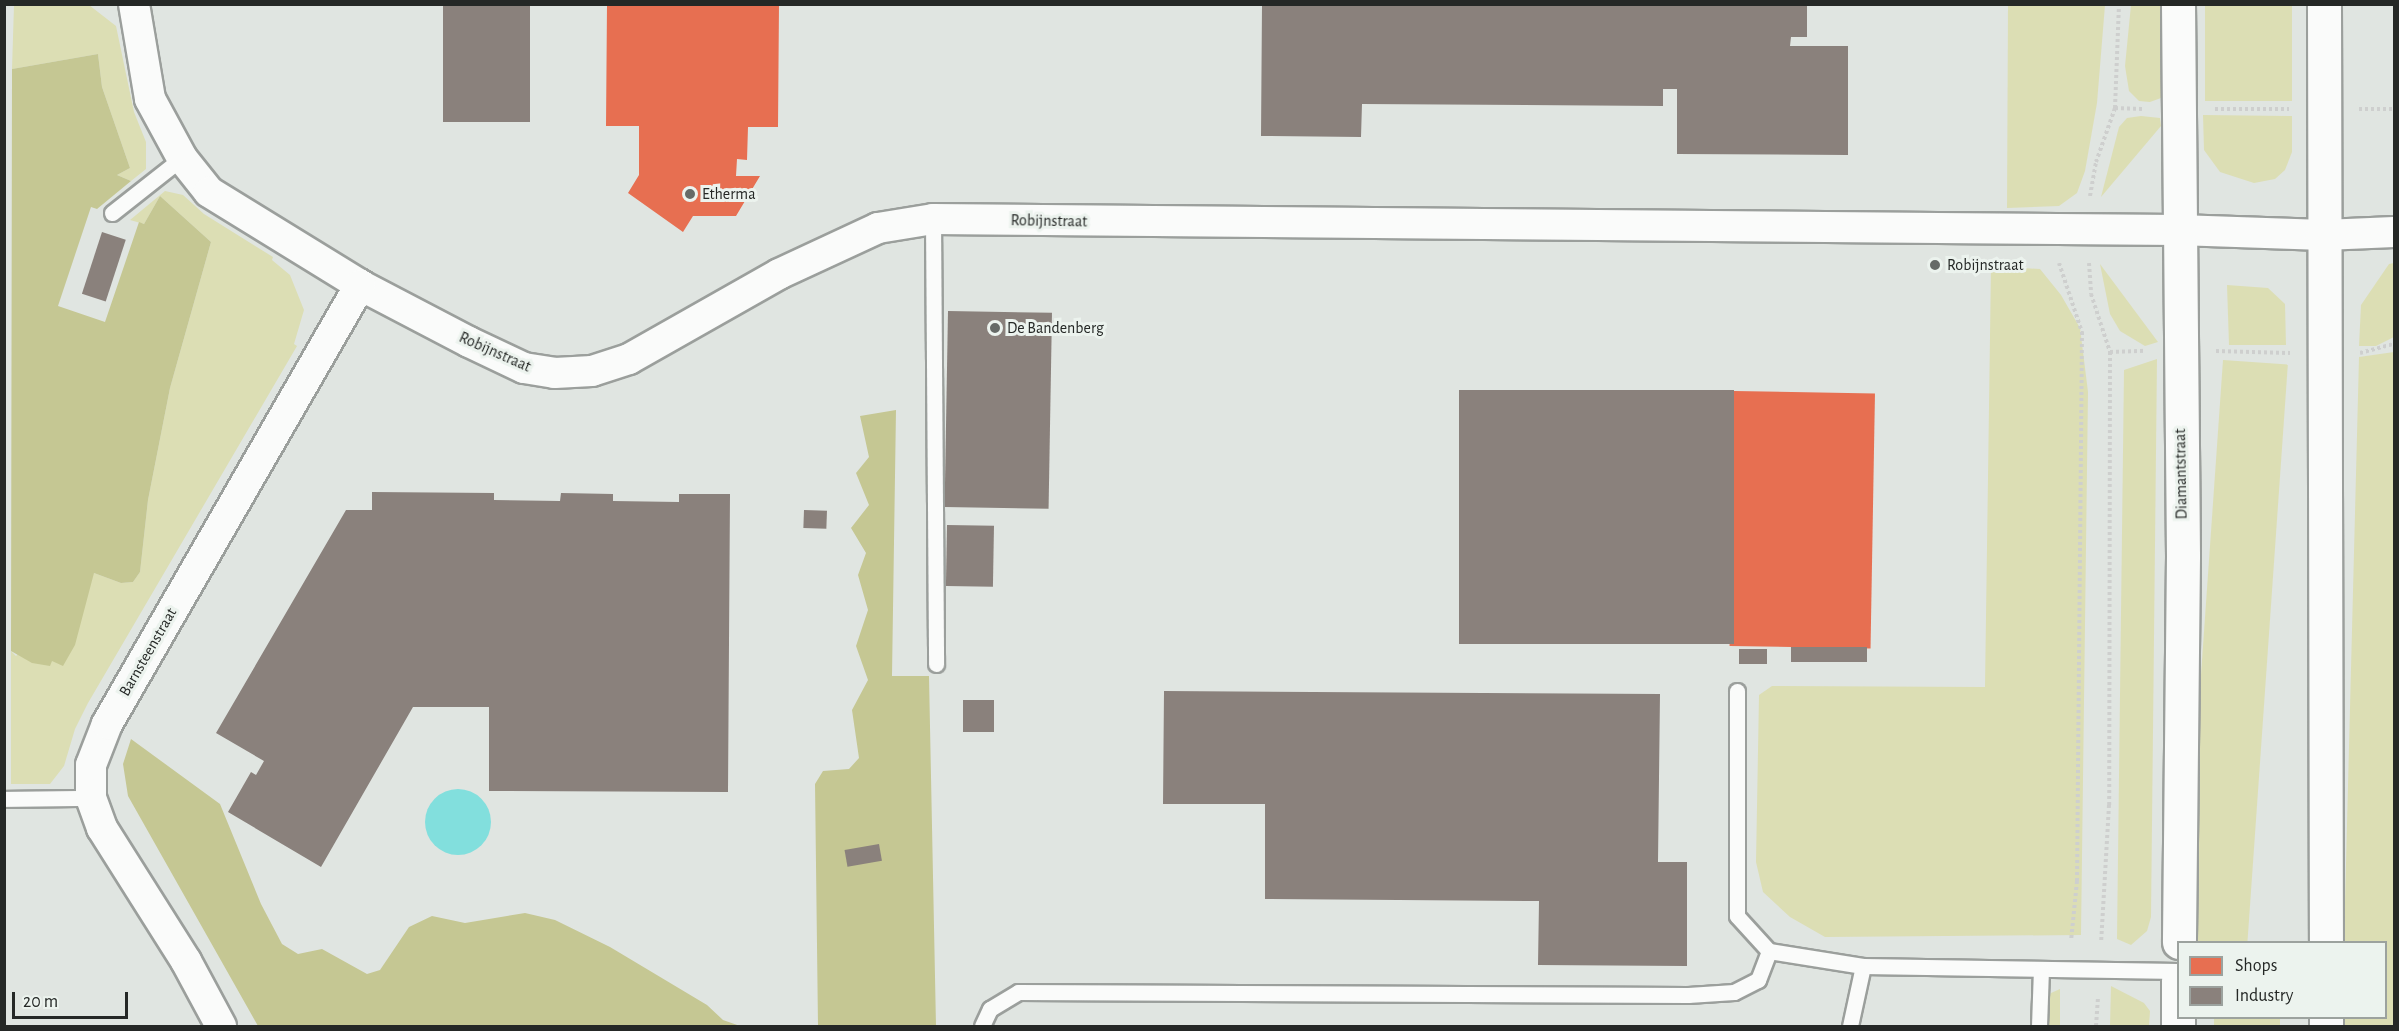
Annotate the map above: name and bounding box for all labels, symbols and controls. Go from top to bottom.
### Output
place label: Etherma [702,184,756,204]
marker: Etherma [683,187,697,201]
street label: Robijnstraat [1011,211,1087,231]
place label: Robijnstraat [1947,255,2024,275]
marker: Robijnstraat [1928,258,1942,272]
place label: De Bandenberg [1007,318,1104,338]
marker: De Bandenberg [988,321,1002,335]
street label: Robijnstraat [456,328,534,376]
street label: Diamantstraat [2171,428,2191,520]
street label: Barnsteenstraat [115,604,181,700]
legend [2177,941,2387,1019]
text: Shops [2235,957,2277,975]
scale bar [15,980,130,1018]
text: Industry [2235,987,2294,1005]
text: 20 m [23,993,58,1011]

